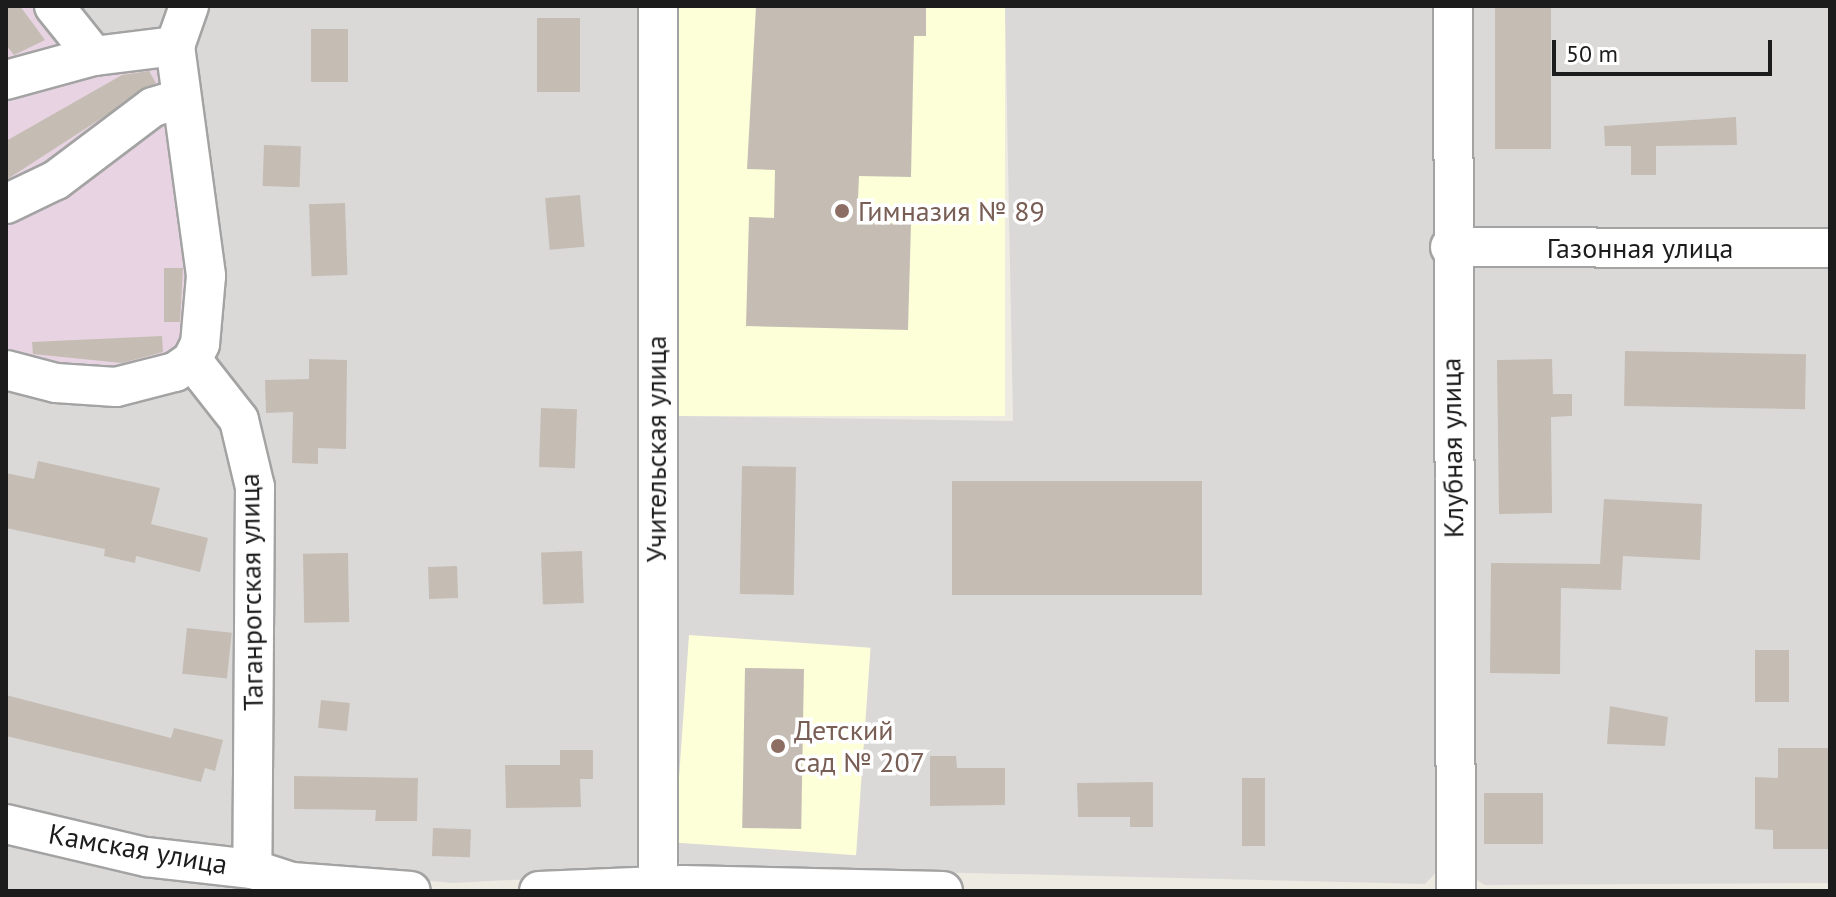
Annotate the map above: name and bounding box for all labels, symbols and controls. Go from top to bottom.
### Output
scale bar [1556,24,1776,74]
text: 50 m [1566,38,1618,69]
place label: Гимназия № 89 [858,194,1045,228]
marker: Гимназия № 89 [833,202,851,220]
street label: Газонная улица [1547,231,1733,265]
street label: Учительская улица [639,336,673,562]
street label: Клубная улица [1434,358,1470,538]
street label: Таганрогская улица [232,473,270,711]
place label: Детский сад № 207 [794,713,925,779]
marker: Детский сад № 207 [769,737,787,755]
street label: Камская улица [46,817,230,881]

